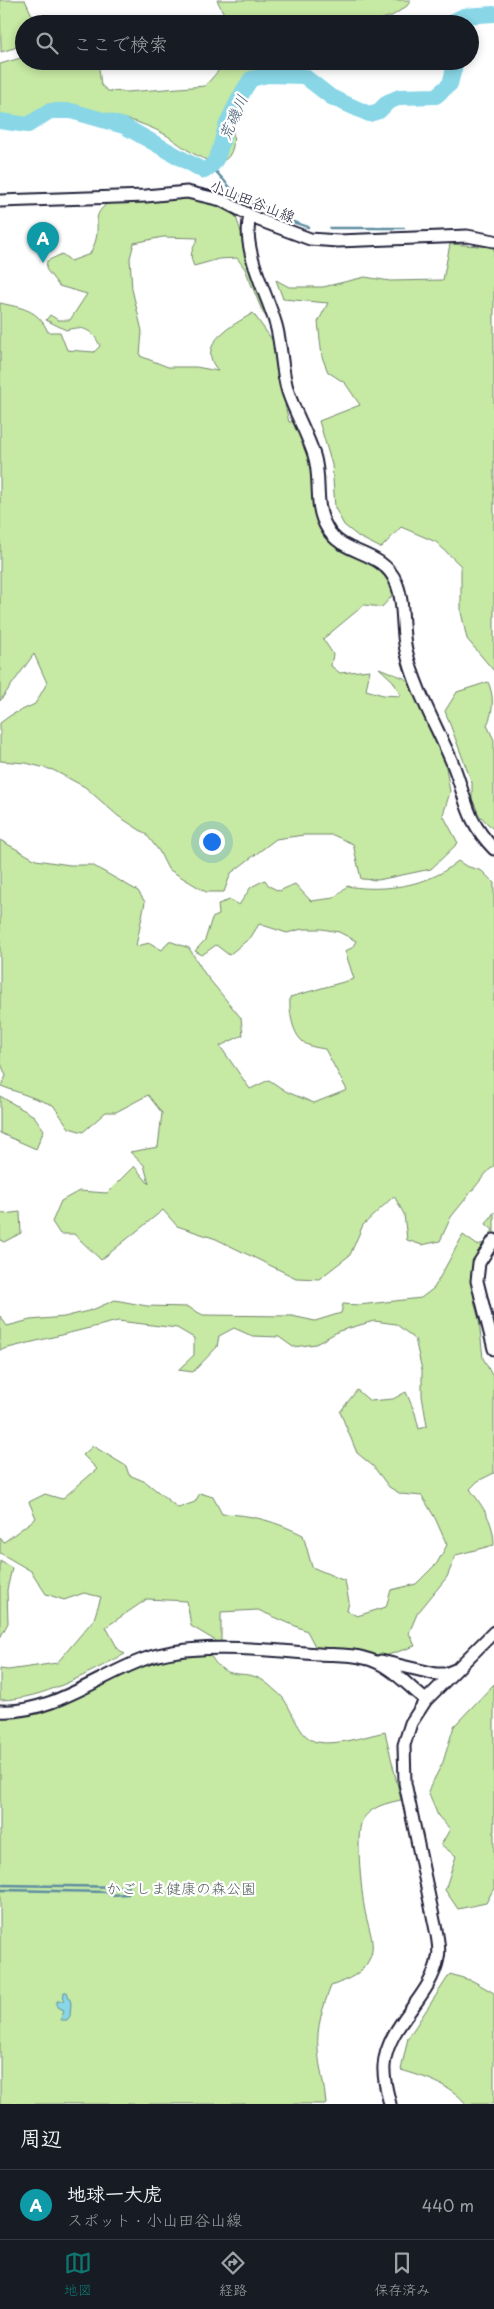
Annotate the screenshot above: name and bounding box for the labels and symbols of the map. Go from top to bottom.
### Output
water label: 荒磯川 [211,90,253,144]
street label: 小山田谷山線 [207,172,299,228]
pin: A [27,222,59,263]
your location [199,829,225,855]
park label: かごしま健康の森公園 [106,1876,256,1899]

